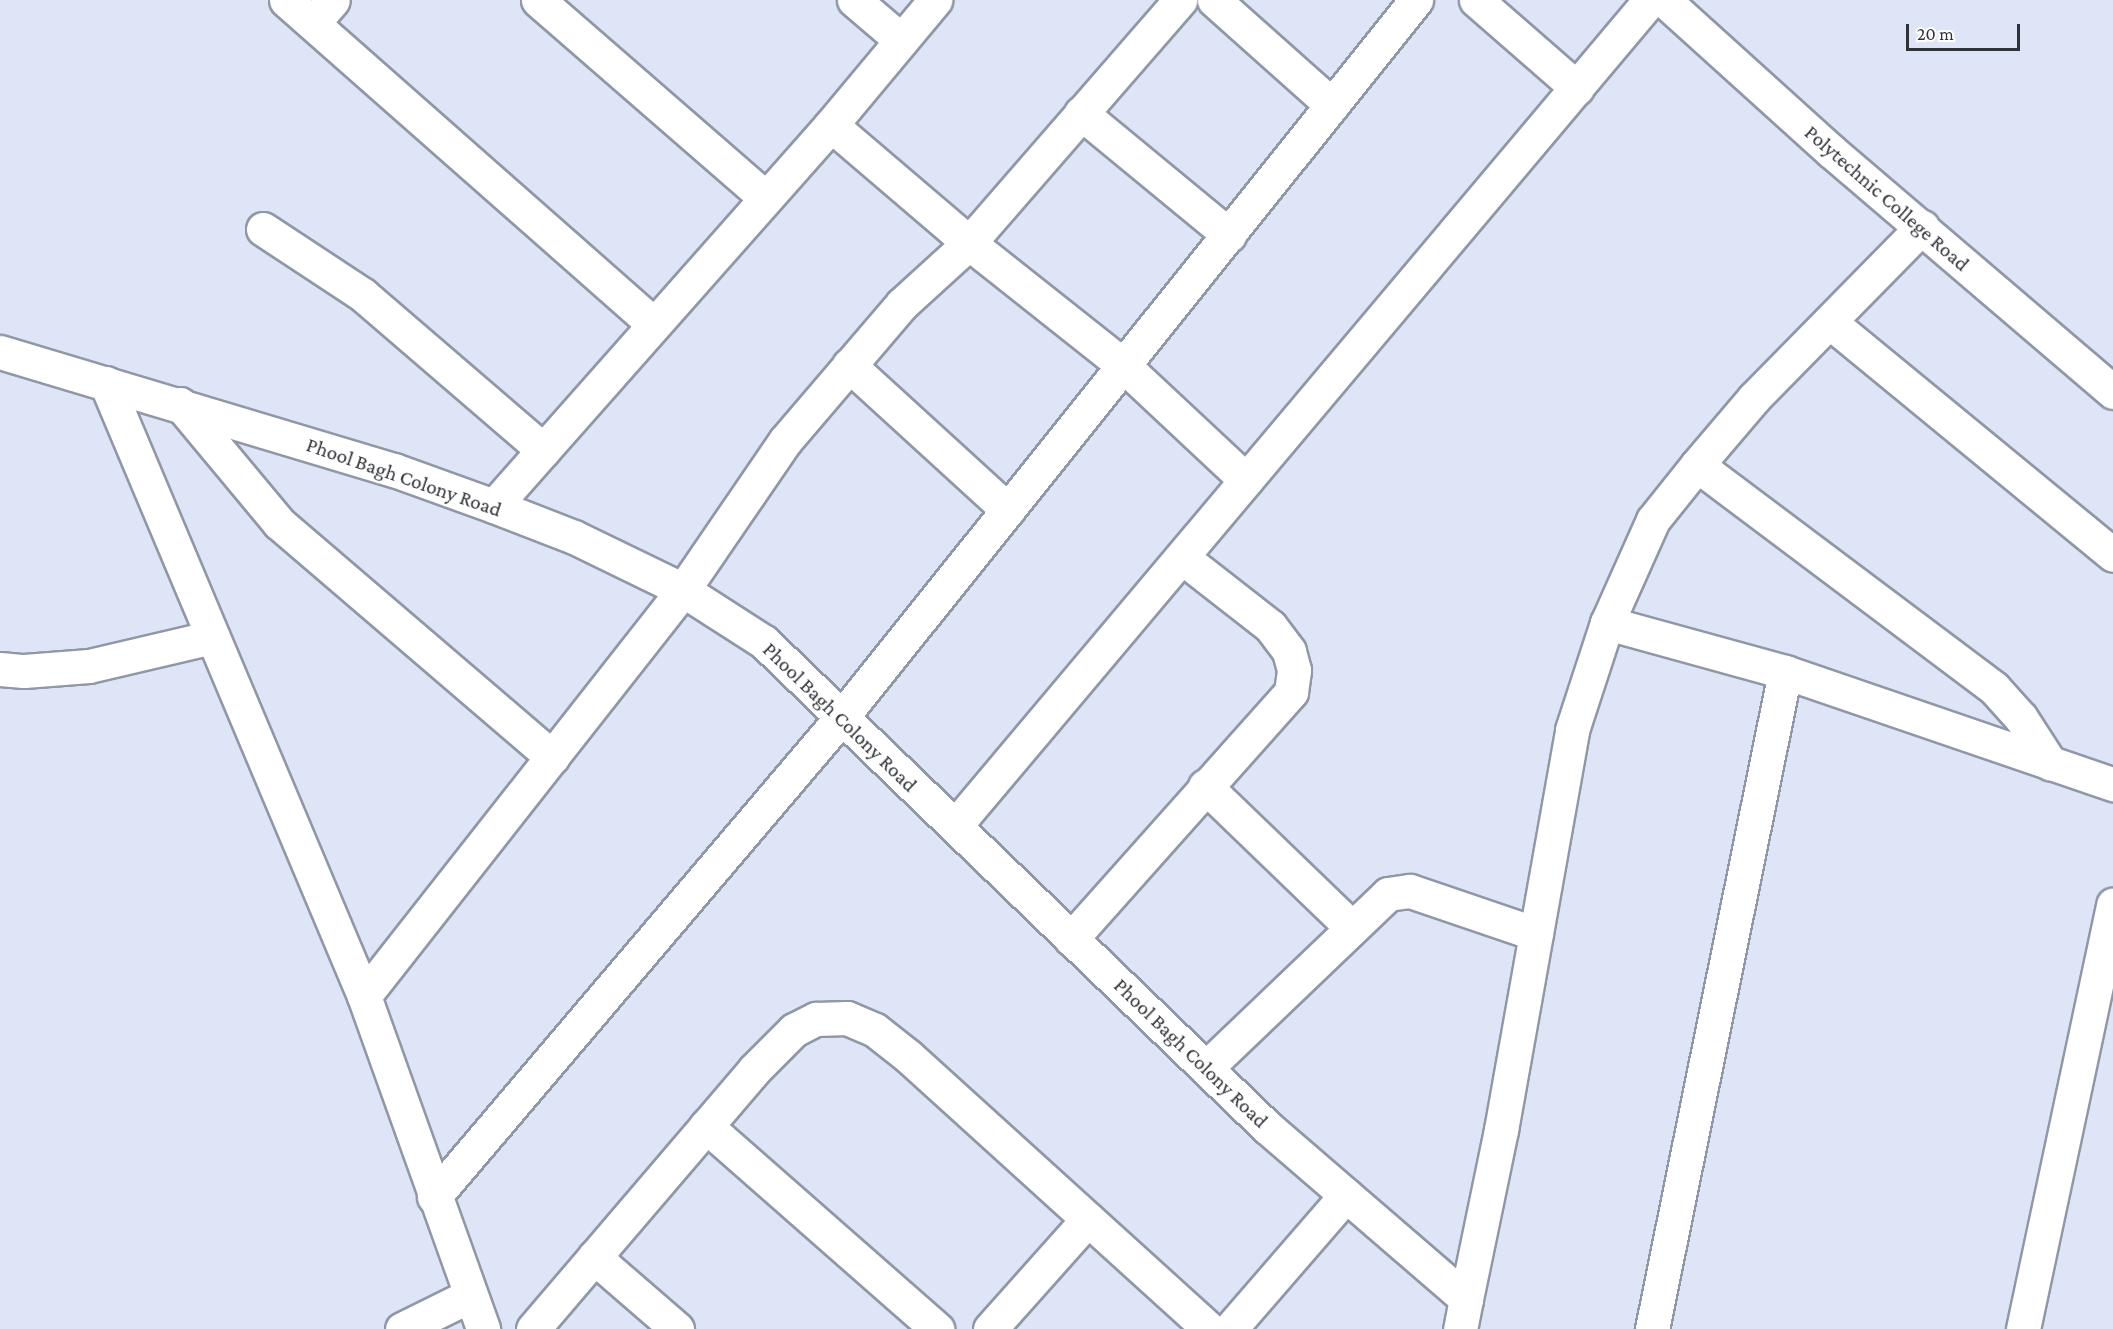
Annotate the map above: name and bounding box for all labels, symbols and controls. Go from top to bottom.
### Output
scale bar [1909,12,2023,50]
text: 20 m [1917,24,1954,44]
street label: Polytechnic College Road [1800,120,1974,276]
street label: Phool Bagh Colony Road [303,432,505,522]
street label: Phool Bagh Colony Road [758,637,922,797]
street label: Phool Bagh Colony Road [1109,973,1273,1133]

